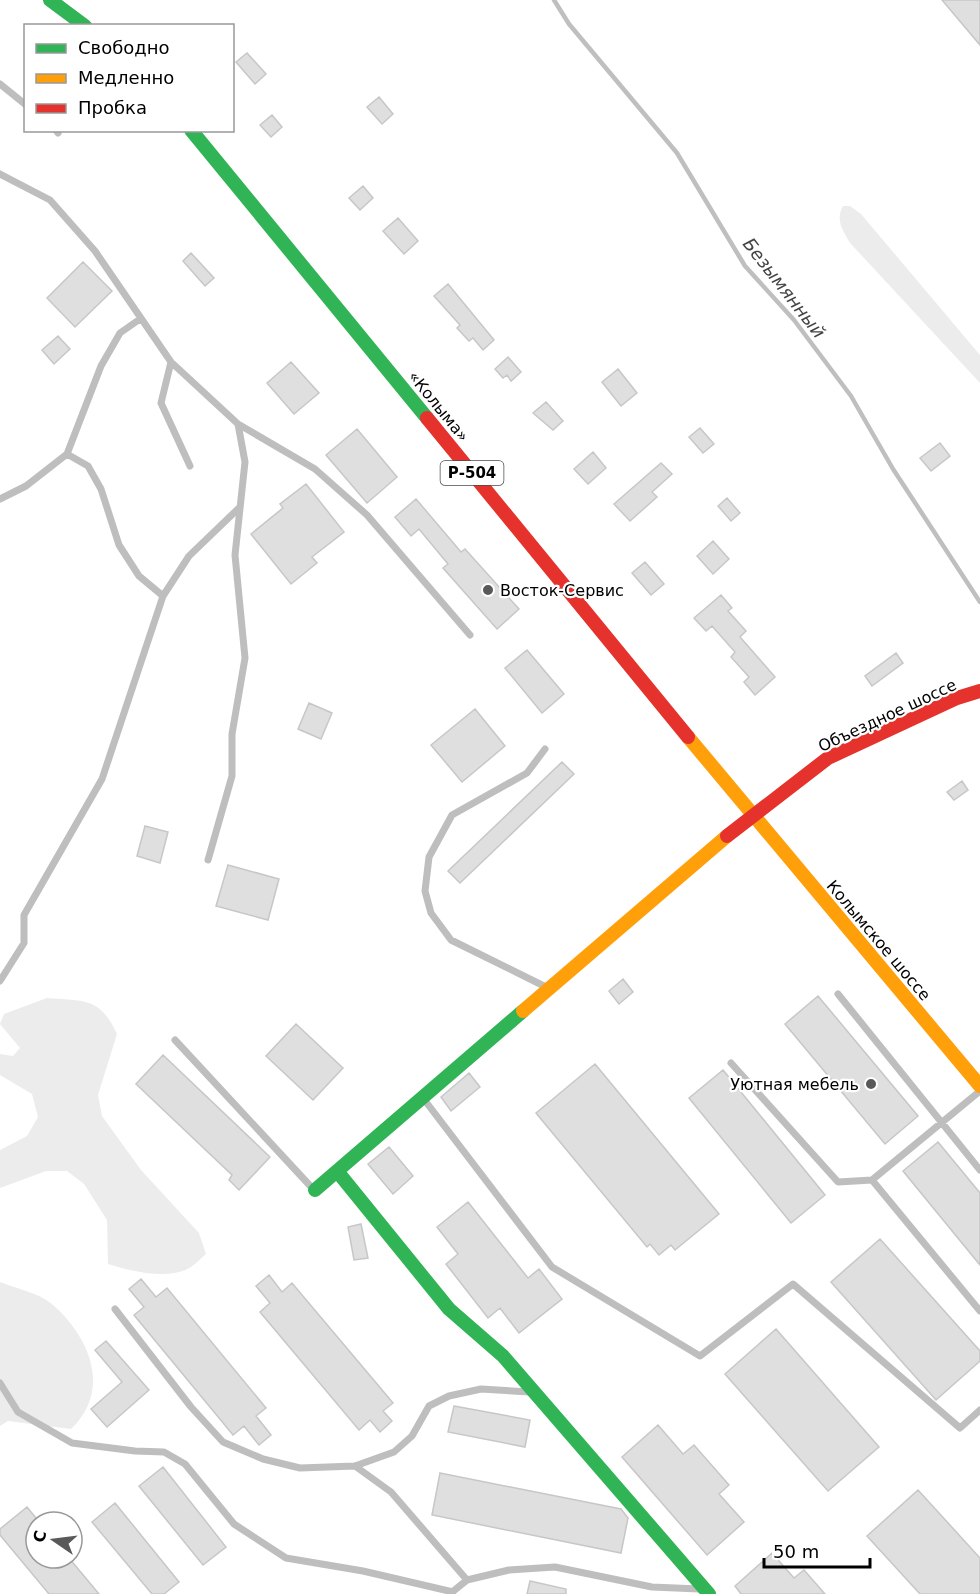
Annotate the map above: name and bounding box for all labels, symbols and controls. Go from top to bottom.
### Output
legend [24,24,234,132]
text: Свободно [78,37,170,58]
text: Медленно [78,67,174,88]
text: Пробка [78,97,147,118]
water label: Безымянный [739,234,830,342]
street label: «Колыма» [404,367,473,446]
road number: Р-504 [440,461,504,485]
place label: Восток-Сервис [500,581,624,600]
marker: Восток-Сервис [481,583,495,597]
street label: Объездное шоссе [815,675,959,756]
street label: Колымское шоссе [823,876,934,1004]
place label: Уютная мебель [730,1075,859,1094]
marker: Уютная мебель [864,1077,878,1091]
north arrow [24,1510,84,1570]
text: С [29,1528,51,1544]
scale bar [764,1531,870,1569]
text: 50 m [773,1541,819,1562]

